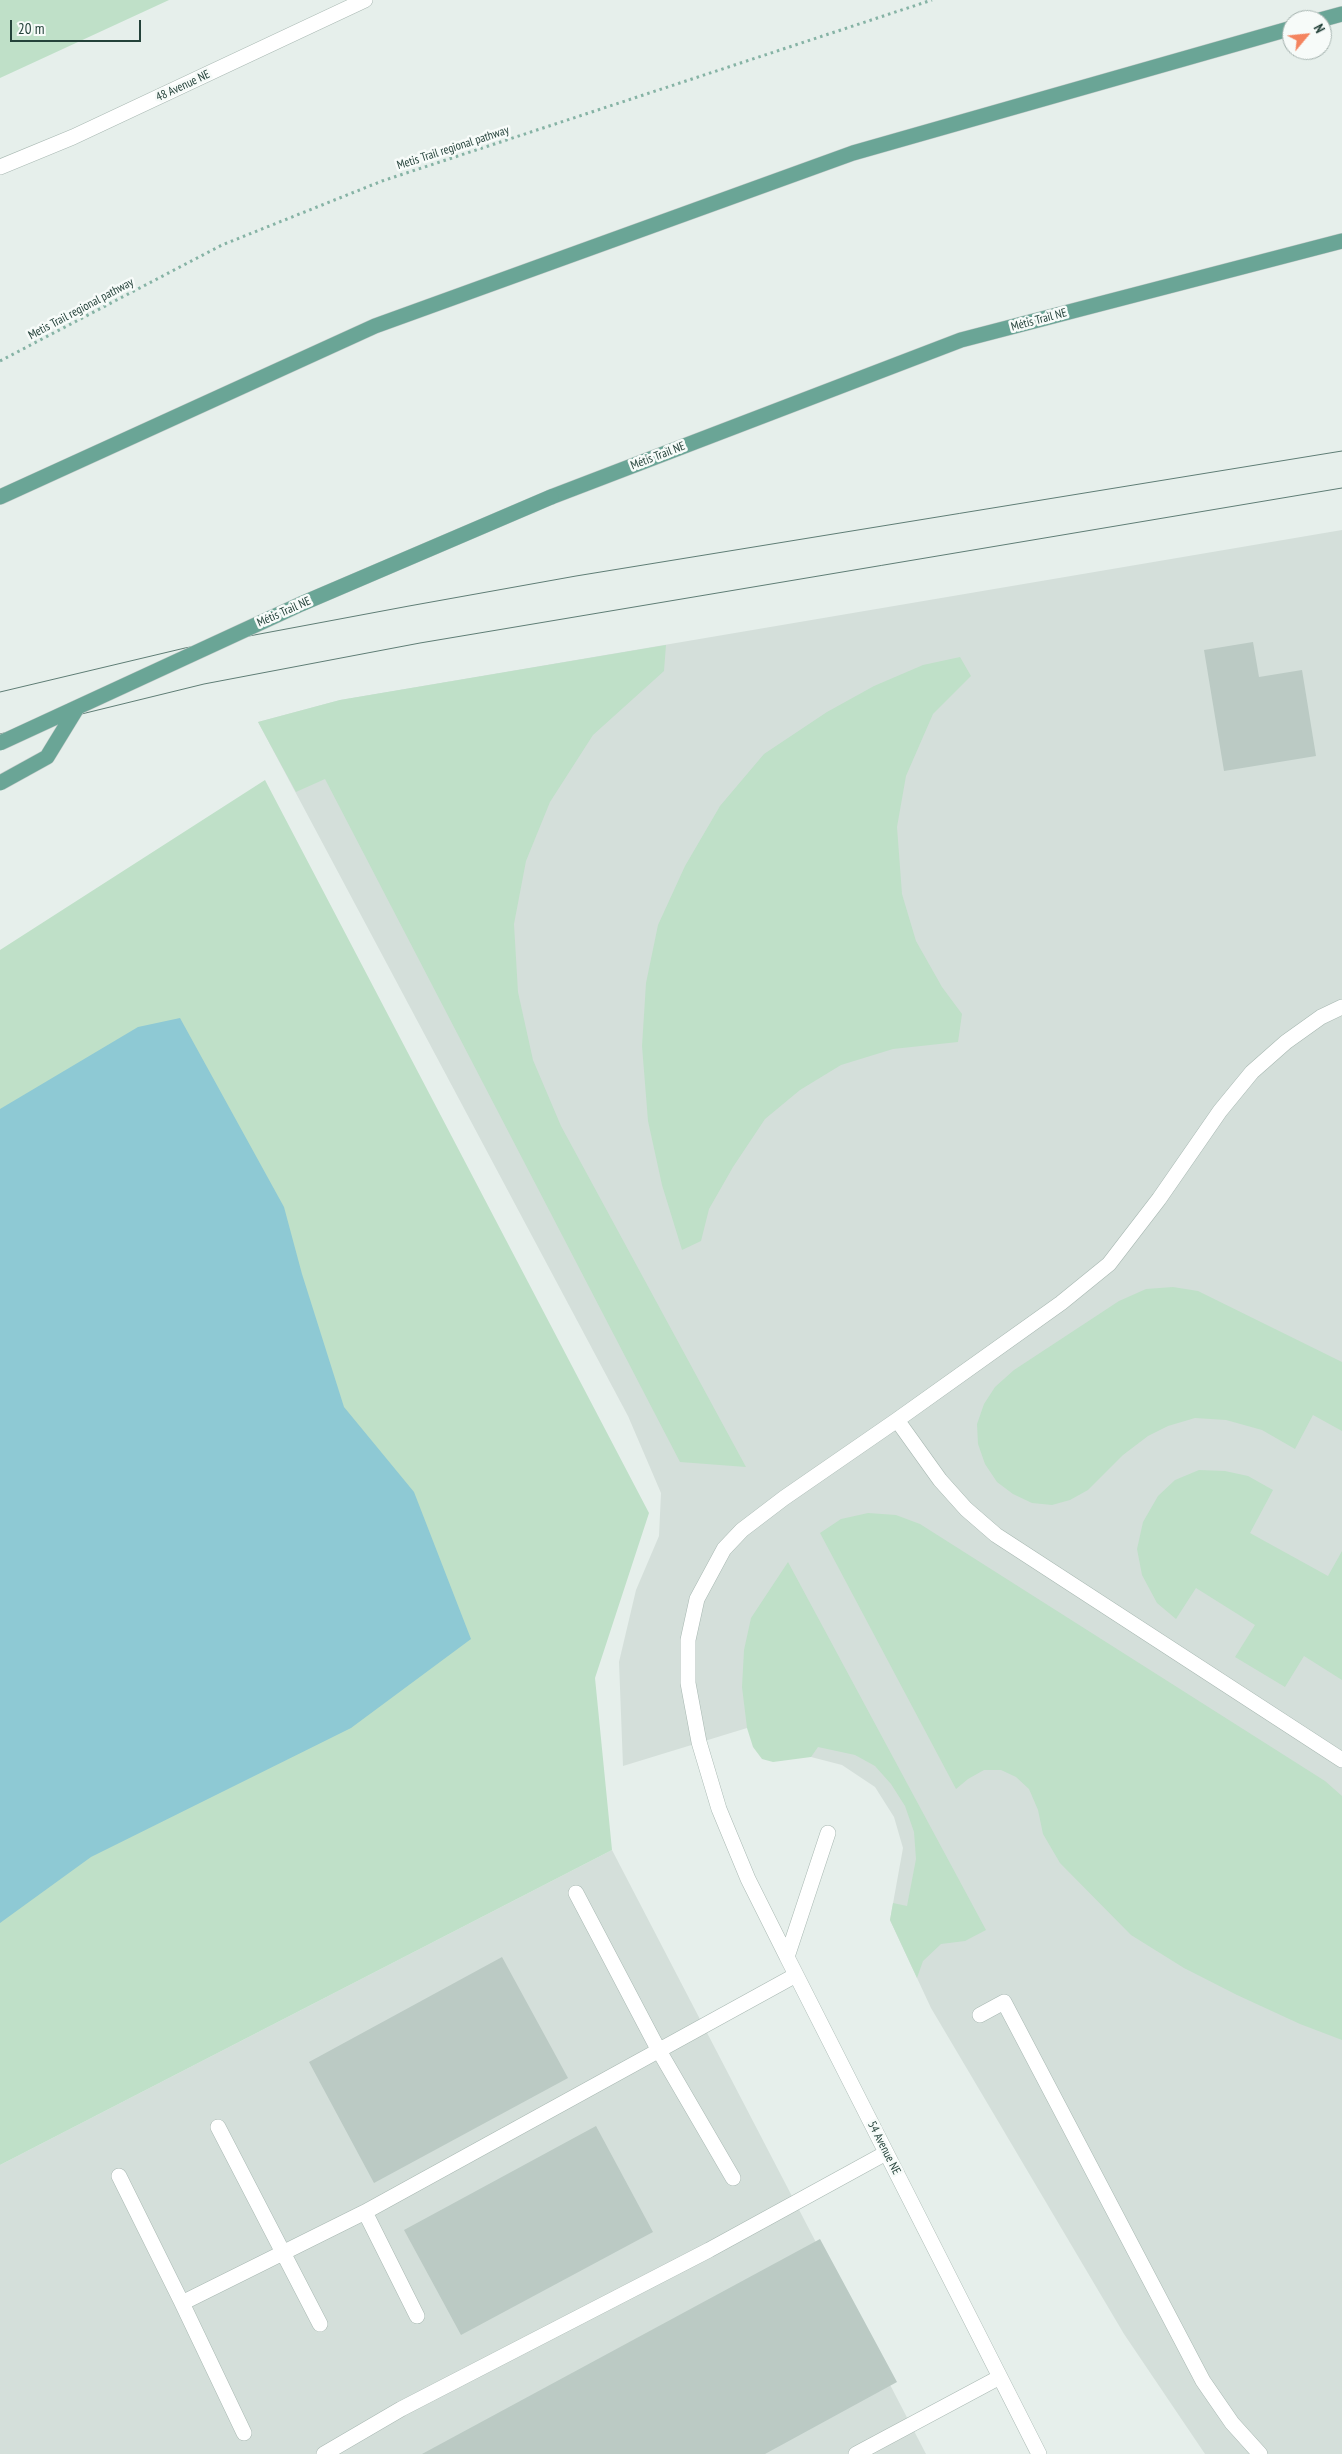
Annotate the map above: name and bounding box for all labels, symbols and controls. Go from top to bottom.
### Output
scale bar [12,10,144,42]
north arrow [1282,10,1332,60]
text: 20 m [18,19,44,38]
text: N [1310,21,1329,36]
street label: 48 Avenue NE [154,67,212,105]
street label: Metis Trail regional pathway [395,123,511,173]
street label: Metis Trail regional pathway [26,275,136,343]
street label: Métis Trail NE [1010,306,1068,334]
street label: Métis Trail NE [629,439,687,473]
street label: Métis Trail NE [255,594,313,630]
street label: 54 Avenue NE [864,2119,904,2177]

